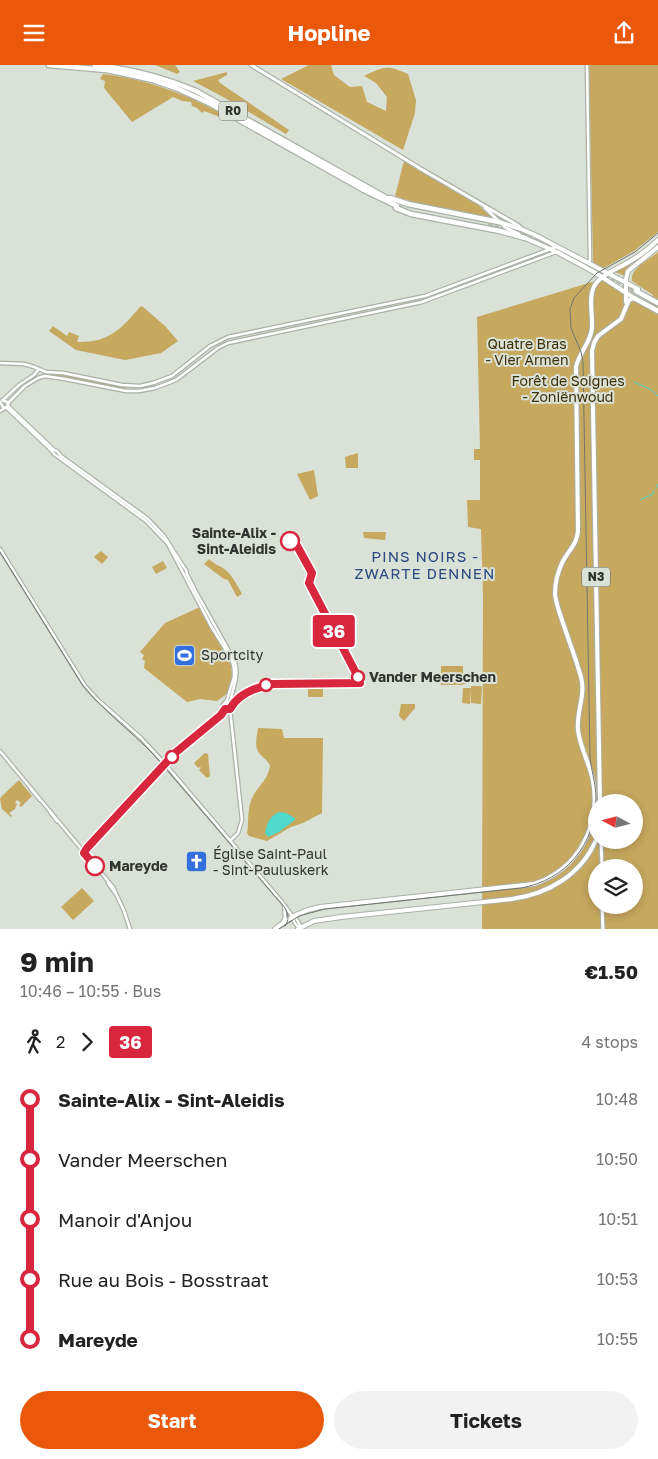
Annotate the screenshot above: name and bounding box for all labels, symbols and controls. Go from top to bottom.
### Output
icon: menu [20,19,48,47]
text: Hopline [287,19,371,46]
icon: share [610,19,638,47]
road number: R0 [219,101,247,121]
park label: Quatre Bras - Vier Armen [486,335,569,368]
park label: Forêt de Soignes - Zoniënwoud [511,372,625,405]
place label: Sainte-Alix - Sint-Aleidis [192,524,276,557]
marker: Sainte-Alix - Sint-Aleidis [280,531,300,551]
district label: PINS NOIRS - ZWARTE DENNEN [355,547,495,582]
road number: N3 [582,567,610,587]
line badge: 36 [312,615,356,647]
text: 36 [323,620,345,642]
sports icon: Sportcity [173,643,197,667]
place label: Sportcity [201,646,264,663]
place label: Vander Meerschen [369,668,496,685]
marker: Vander Meerschen [351,670,365,684]
unlabelled marker [259,678,273,692]
unlabelled marker [165,750,179,764]
north arrow [588,794,642,849]
map controls [588,794,643,914]
place label: Église Saint-Paul - Sint-Pauluskerk [213,845,329,878]
church icon: Église Saint-Paul - Sint-Pauluskerk [185,850,209,874]
marker: Mareyde [85,856,105,876]
place label: Mareyde [109,857,168,874]
button: layers [588,859,643,914]
text: 9 min [20,945,94,978]
text: €1.50 [585,960,638,983]
text: 10:46 – 10:55 · Bus [20,981,161,1001]
icon: walk [20,1028,48,1056]
icon: forward [73,1028,101,1056]
text: 36 [119,1031,142,1053]
text: 2 [56,1032,65,1052]
text: 4 stops [581,1032,638,1052]
text: Sainte-Alix - Sint-Aleidis [58,1088,285,1111]
text: 10:48 [596,1089,638,1109]
text: Vander Meerschen [58,1148,227,1171]
text: 10:50 [596,1149,638,1169]
text: Manoir d'Anjou [58,1208,192,1231]
text: 10:51 [598,1209,638,1229]
text: Rue au Bois - Bosstraat [58,1268,269,1291]
text: 10:53 [597,1269,638,1289]
text: Mareyde [58,1328,138,1351]
text: 10:55 [597,1329,638,1349]
button: Start [20,1391,324,1449]
button: Tickets [334,1391,638,1449]

